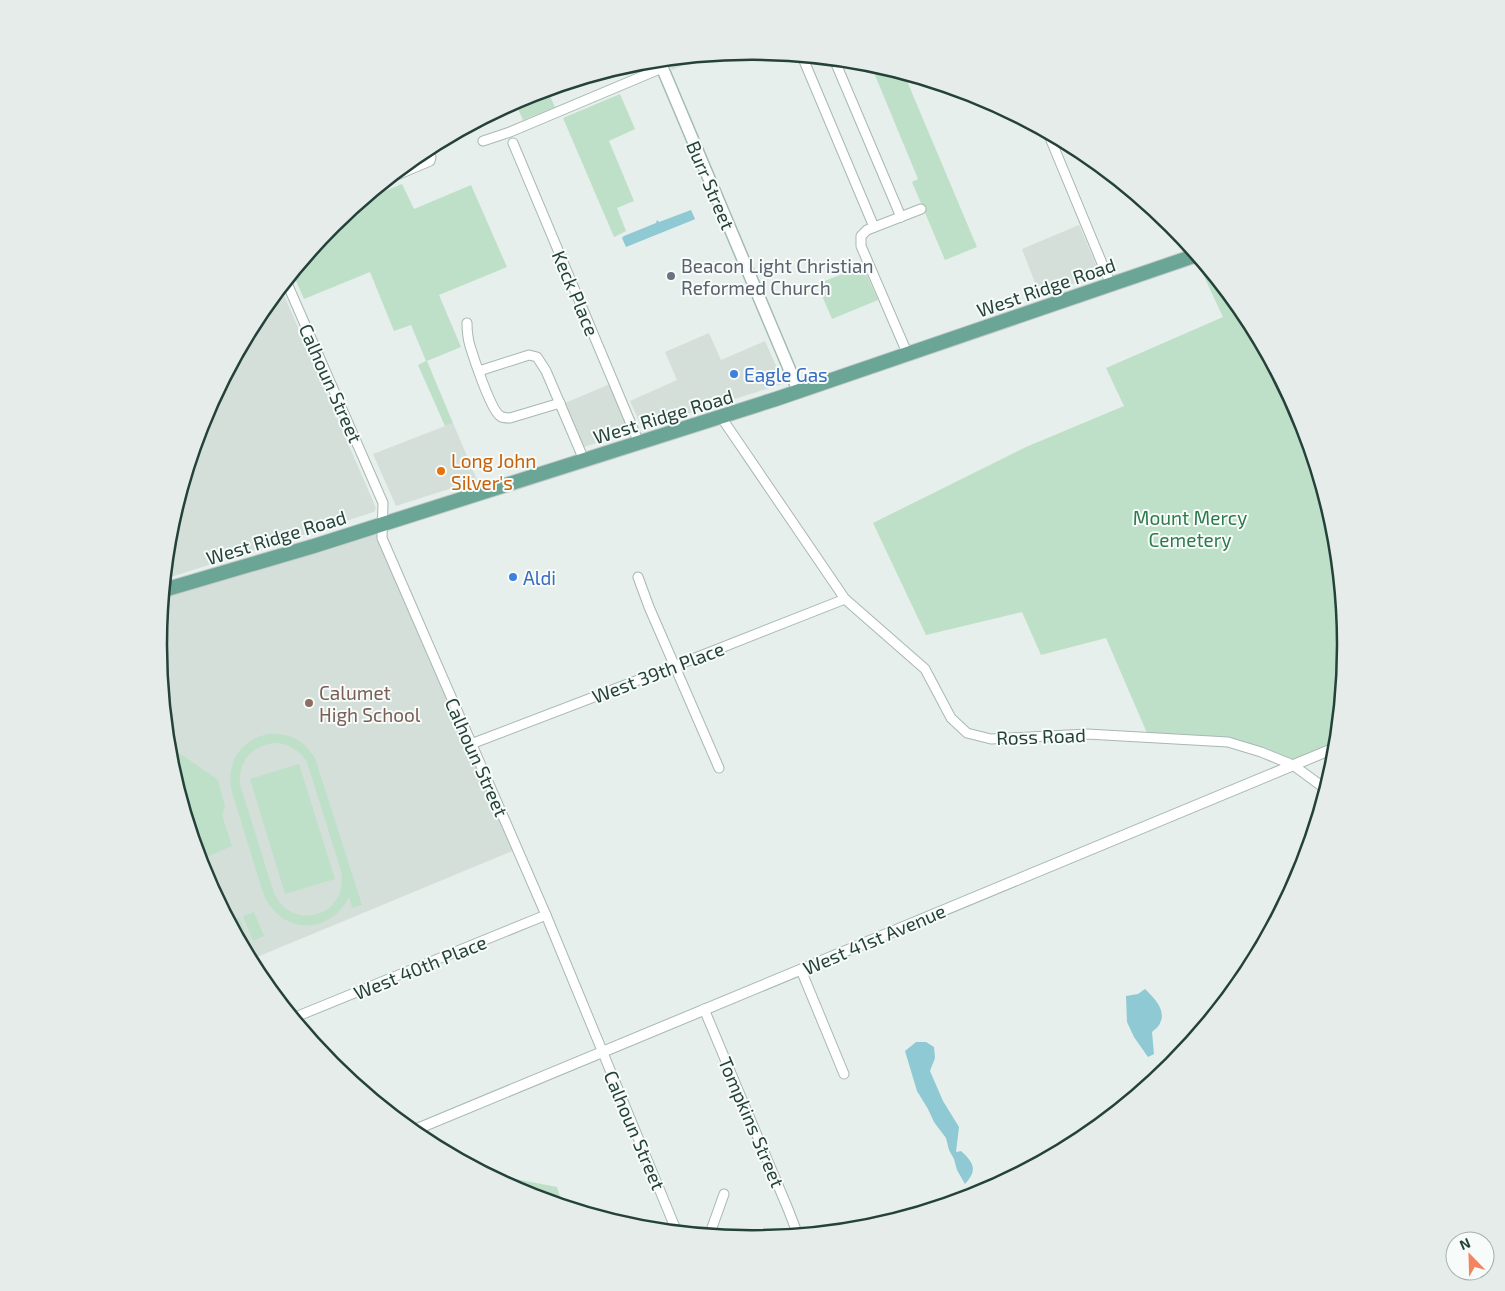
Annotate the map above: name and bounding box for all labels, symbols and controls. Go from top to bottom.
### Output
street label: Burr Street [682,137,740,233]
street label: Keck Place [548,247,604,339]
street label: West Ridge Road [974,253,1118,321]
place label: Beacon Light Christian Reformed Church [681,254,874,299]
marker: Beacon Light Christian Reformed Church [665,270,677,282]
street label: Calhoun Street [295,320,367,446]
place label: Eagle Gas [744,363,828,386]
marker: Eagle Gas [728,368,740,380]
street label: West Ridge Road [590,384,736,448]
place label: Long John Silver's [451,449,536,494]
marker: Long John Silver's [435,465,447,477]
street label: West Ridge Road [203,505,349,569]
park label: Mount Mercy Cemetery [1133,506,1247,551]
place label: Aldi [523,566,556,589]
marker: Aldi [507,571,519,583]
street label: West 39th Place [589,636,727,708]
place label: Calumet High School [319,681,421,726]
street label: Calhoun Street [441,694,513,820]
marker: Calumet High School [303,697,315,709]
street label: Ross Road [996,723,1086,749]
street label: West 41st Avenue [799,899,949,979]
street label: West 40th Place [350,930,490,1004]
street label: Tompkins Street [714,1053,790,1191]
street label: Calhoun Street [599,1067,671,1193]
north arrow [1445,1231,1495,1281]
text: N [1457,1234,1473,1253]

